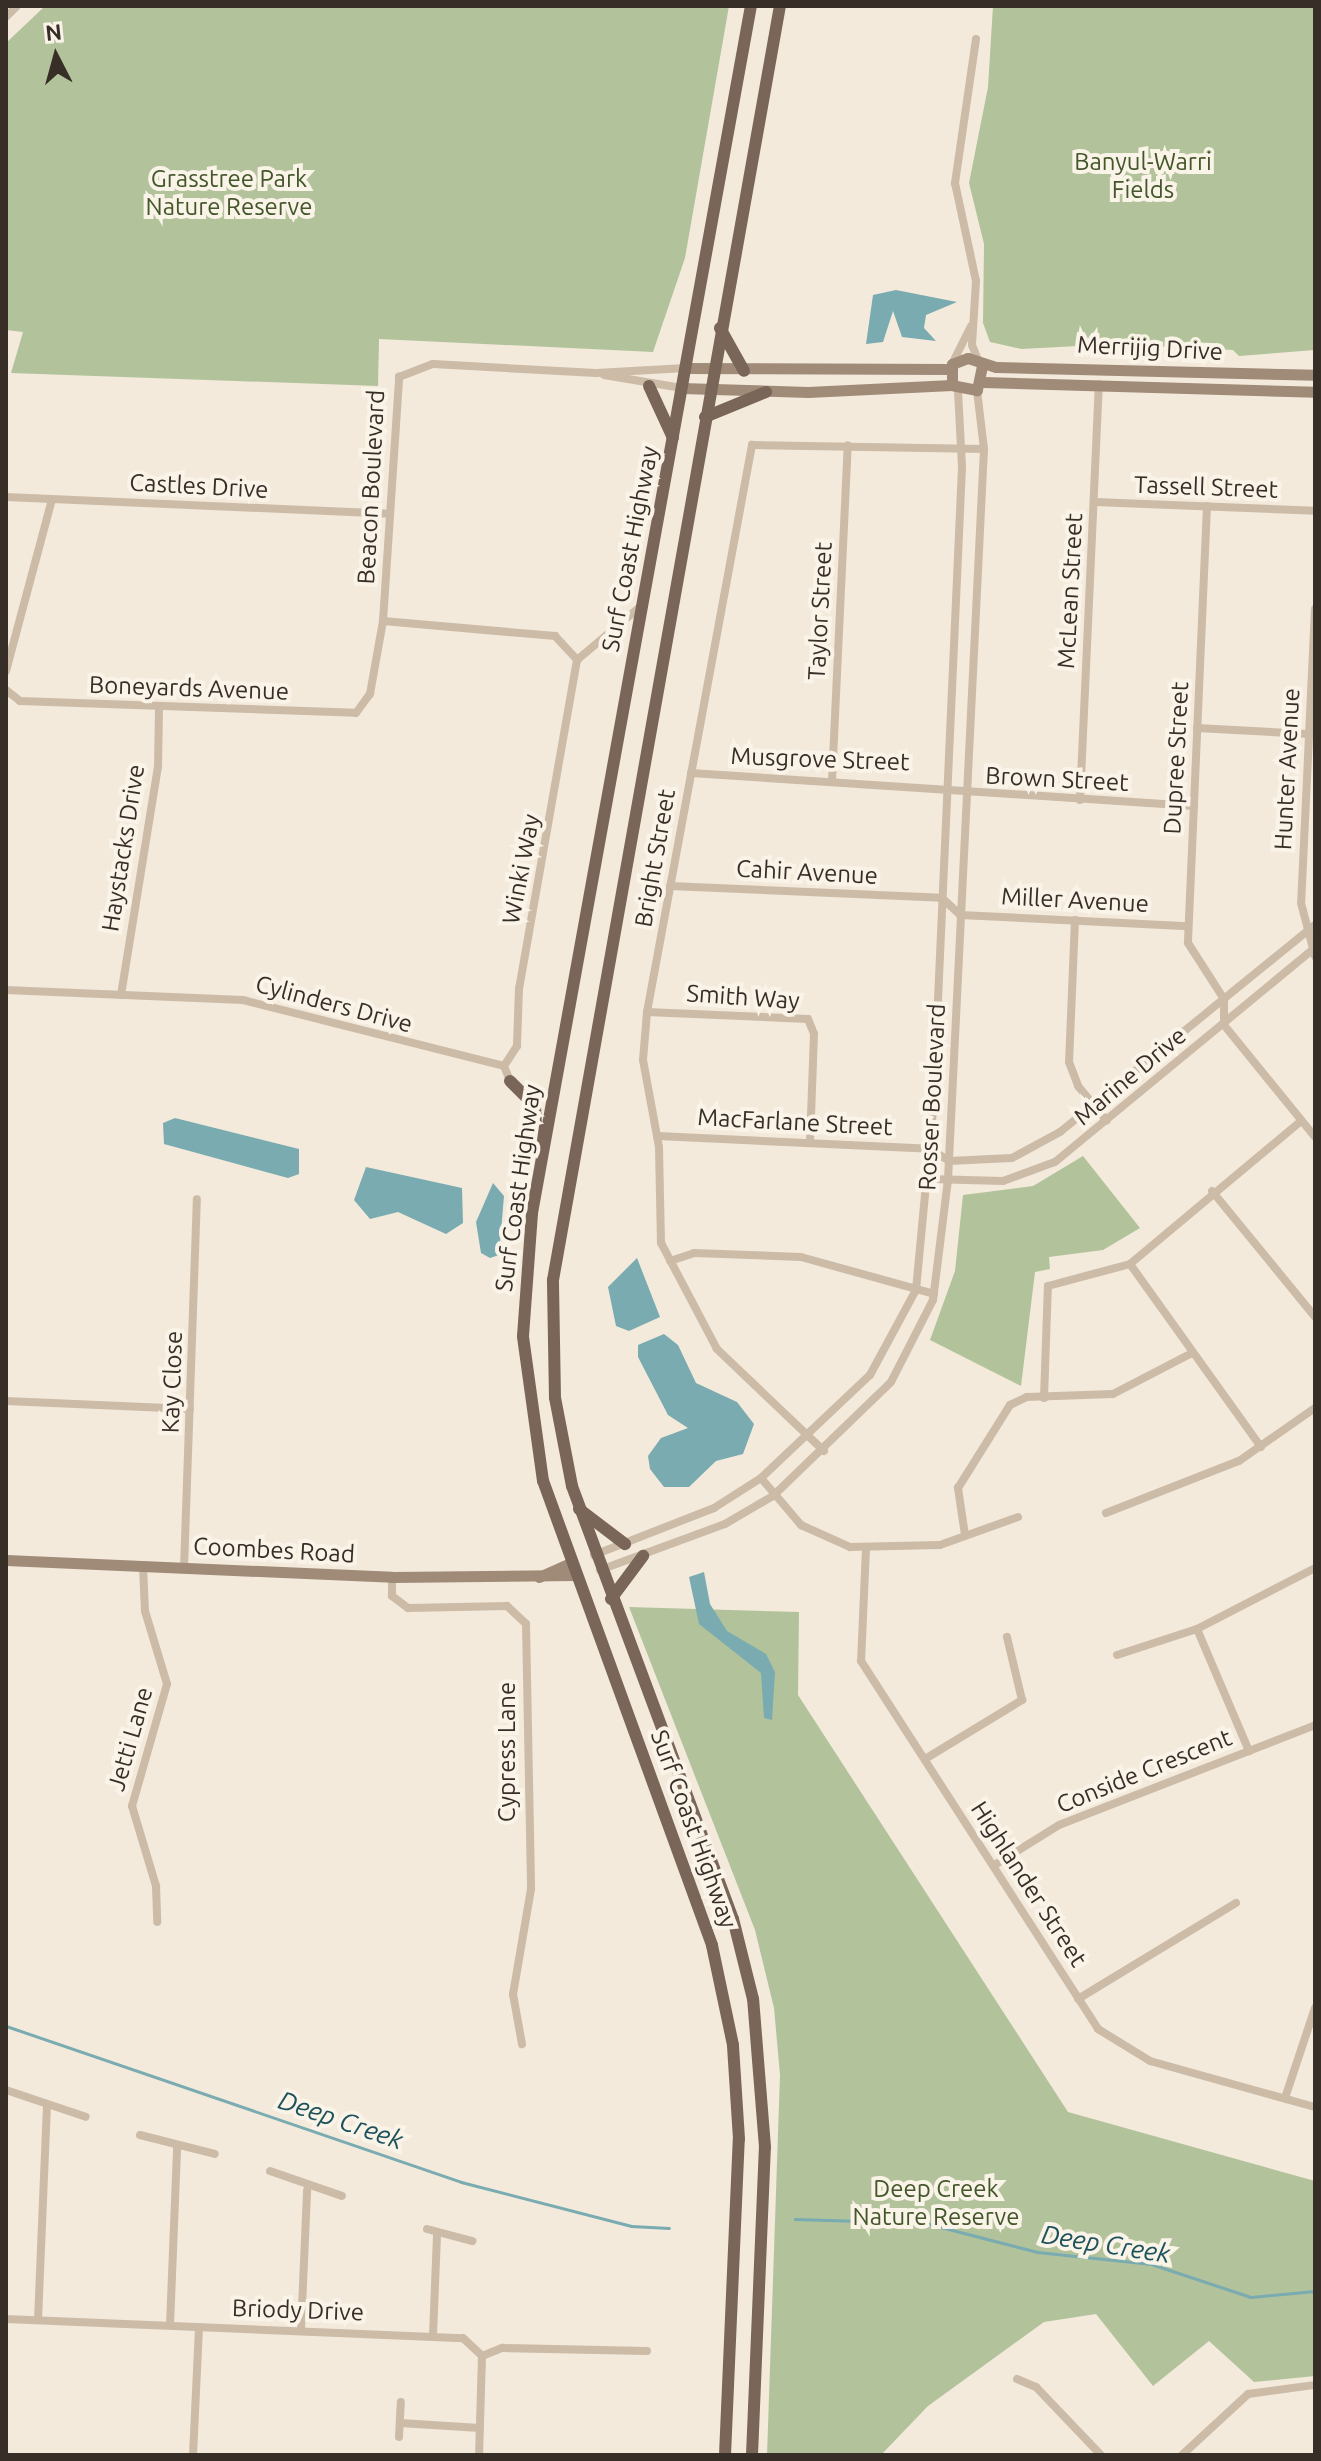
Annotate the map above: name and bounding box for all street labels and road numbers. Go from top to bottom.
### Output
street label: Merrijig Drive [1076,330,1224,366]
street label: Beacon Boulevard [352,389,390,585]
street label: Surf Coast Highway [596,444,664,654]
street label: Castles Drive [129,468,269,504]
street label: Tassell Street [1134,470,1278,504]
street label: McLean Street [1052,512,1088,670]
street label: Taylor Street [802,541,838,681]
street label: Boneyards Avenue [89,670,289,706]
street label: Dupree Street [1158,681,1194,835]
street label: Hunter Avenue [1268,687,1306,851]
street label: Musgrove Street [730,741,910,777]
street label: Brown Street [985,761,1129,797]
street label: Haystacks Drive [96,762,150,934]
street label: Bright Street [629,787,681,929]
street label: Winki Way [496,812,546,926]
street label: Cahir Avenue [735,854,879,890]
street label: Miller Avenue [1000,882,1150,918]
street label: Cylinders Drive [252,969,416,1039]
street label: Smith Way [685,979,801,1015]
street label: Rosser Boulevard [913,1003,951,1191]
street label: Marine Drive [1068,1021,1192,1131]
street label: Surf Coast Highway [489,1083,547,1293]
street label: MacFarlane Street [697,1103,893,1141]
street label: Kay Close [156,1330,188,1434]
street label: Coombes Road [192,1531,356,1569]
street label: Cypress Lane [493,1682,521,1822]
street label: Jetti Lane [101,1684,159,1794]
street label: Conside Crescent [1052,1723,1236,1819]
street label: Surf Coast Highway [645,1726,743,1932]
street label: Highlander Street [965,1796,1093,1972]
street label: Briody Drive [232,2293,364,2327]

